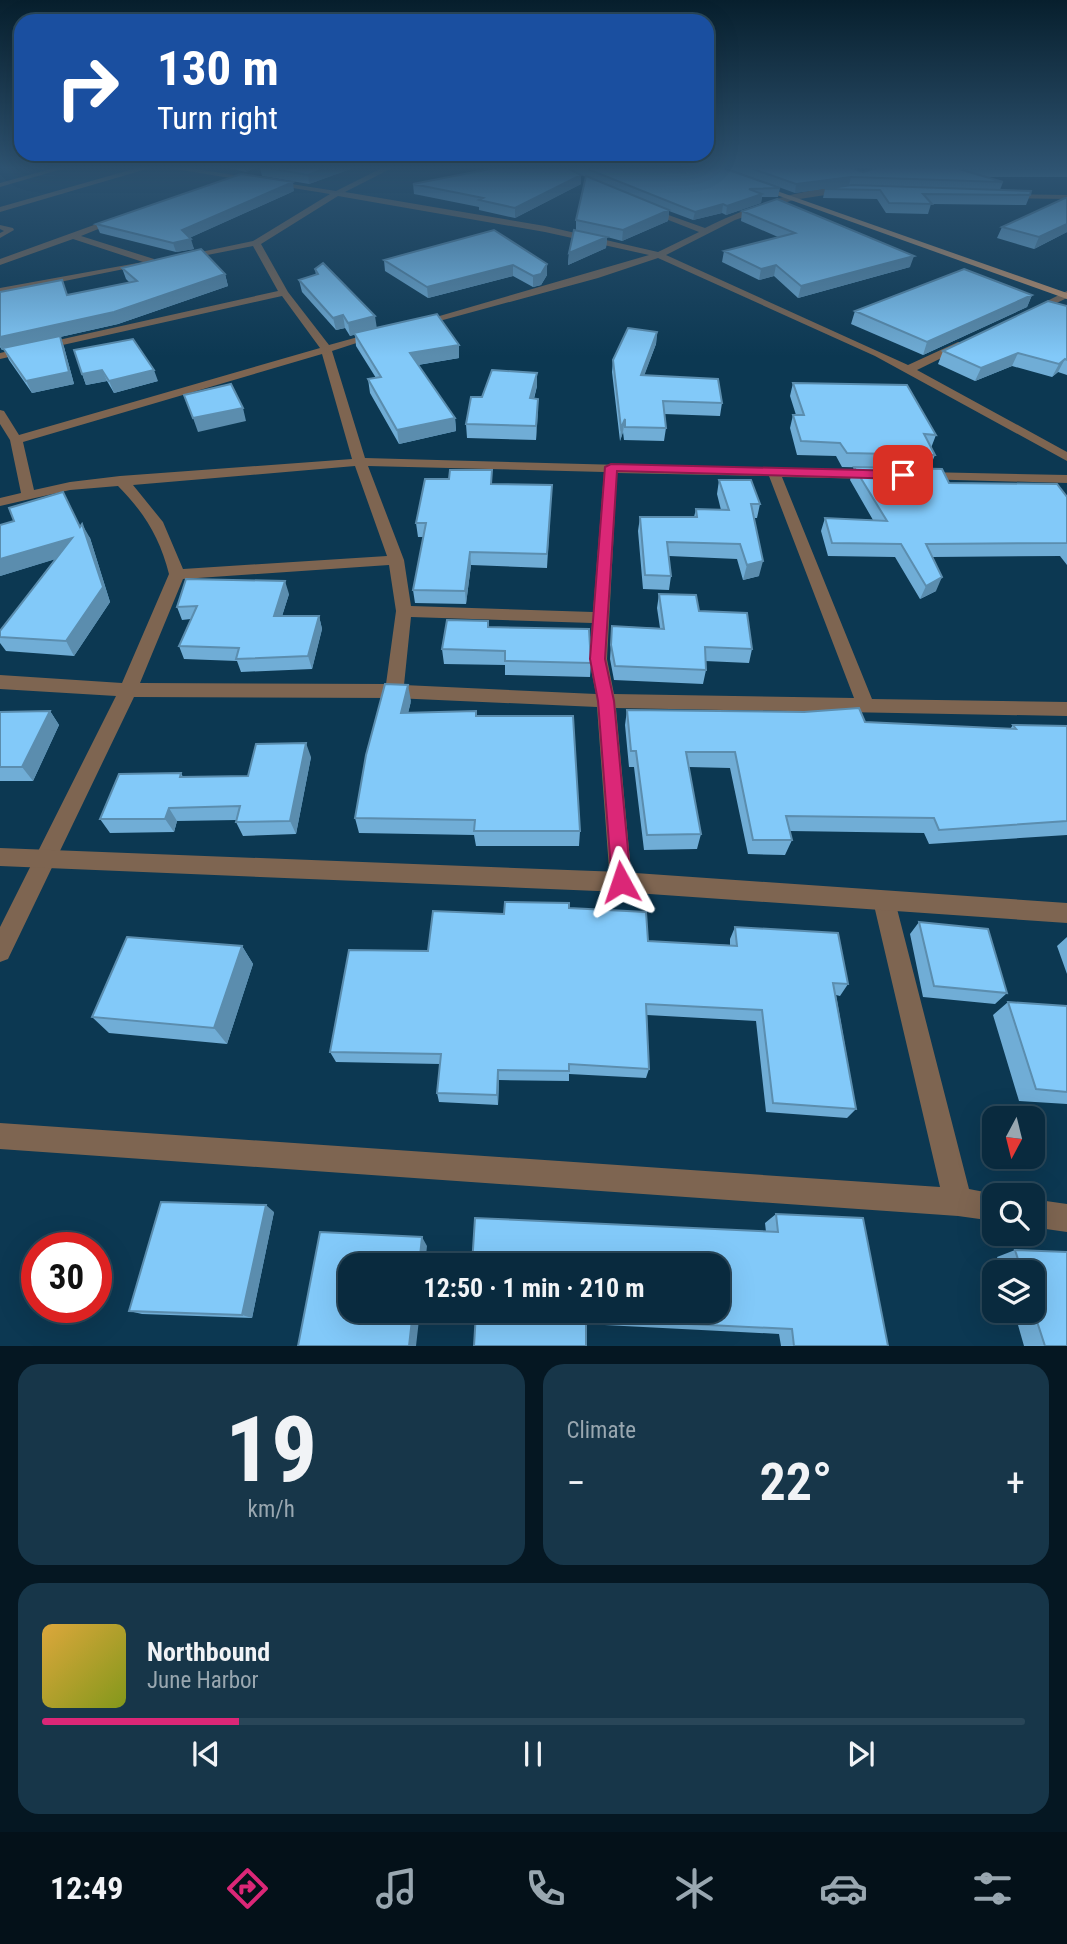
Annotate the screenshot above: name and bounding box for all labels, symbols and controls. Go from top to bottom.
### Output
text: 130 m [157,40,279,97]
icon: right [42,42,133,133]
text: Turn right [157,99,278,137]
pin [873,445,933,505]
icon: arrive [884,456,922,494]
position arrow [584,845,658,919]
north arrow [982,1106,1045,1169]
map controls [982,1106,1045,1323]
button: search [982,1183,1045,1246]
speed limit sign: 30 [21,1232,112,1323]
button: layers [982,1260,1045,1323]
text: 12:50 · 1 min · 210 m [424,1273,644,1303]
text: 19 [225,1397,317,1503]
text: Climate [567,1417,636,1444]
text: 22° [759,1452,832,1513]
text: − [567,1461,586,1505]
text: + [1006,1461,1025,1505]
text: km/h [248,1496,295,1523]
text: Northbound [147,1637,270,1667]
text: June Harbor [147,1667,259,1694]
icon: previous [187,1735,225,1773]
icon: pause [514,1735,552,1773]
icon: next [842,1735,880,1773]
icon: directions [223,1864,272,1913]
icon: music [372,1864,421,1913]
icon: phone [521,1864,570,1913]
icon: climate [670,1864,719,1913]
icon: car [819,1864,868,1913]
icon: filters [968,1864,1017,1913]
text: 12:49 [50,1869,123,1907]

